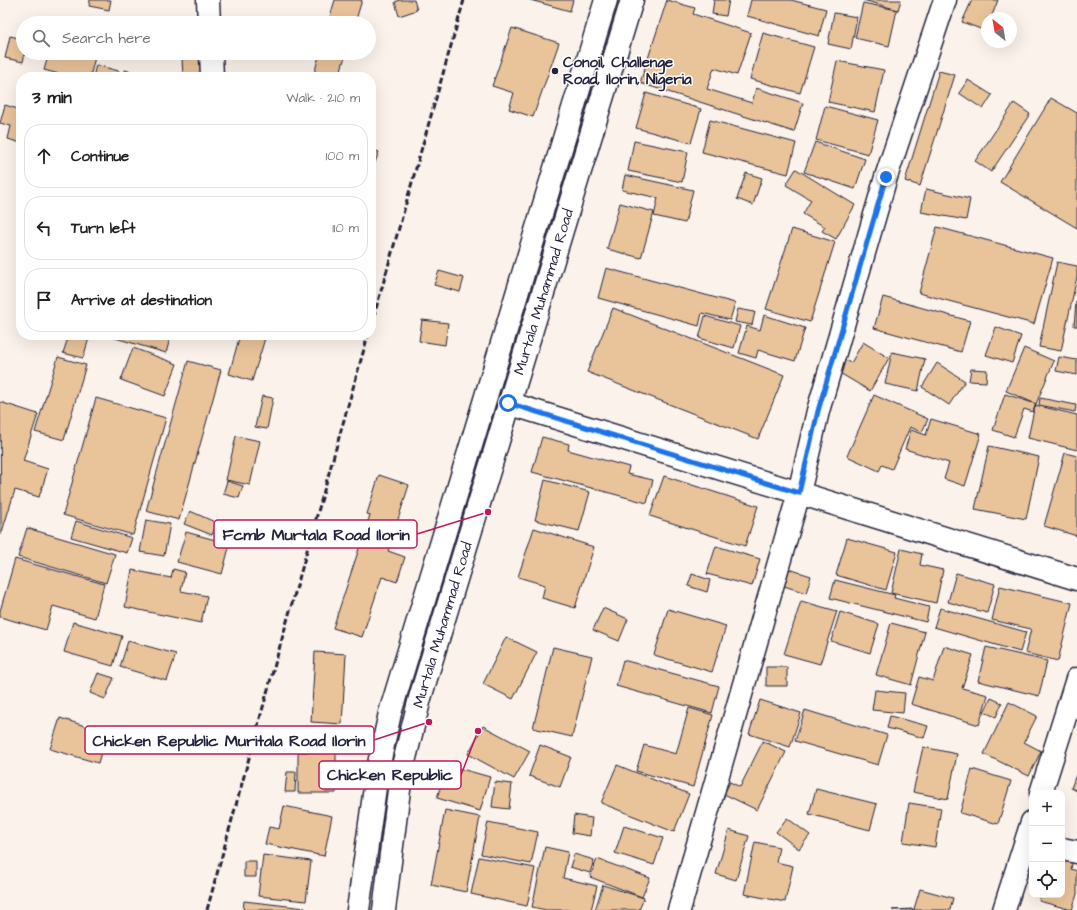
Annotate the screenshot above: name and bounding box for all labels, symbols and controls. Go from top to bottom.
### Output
north arrow [981,12,1017,48]
search box [16,16,376,60]
icon: search [30,27,52,49]
text: Search here [62,28,151,49]
place label: Conoil, Challenge Road, Ilorin, Nigeria [563,52,692,92]
marker: Conoil, Challenge Road, Ilorin, Nigeria [550,66,560,76]
text: 3 min [32,86,72,110]
text: Walk · 210 m [286,89,360,107]
icon: ahead [33,145,55,167]
text: Continue [71,146,129,167]
text: 100 m [326,147,359,165]
route end [877,168,895,186]
street label: Murtala Muhammad Road [509,206,579,377]
icon: left [33,217,55,239]
text: Turn left [71,218,135,239]
text: 110 m [332,219,359,237]
icon: arrive [33,289,55,311]
text: Arrive at destination [71,290,212,311]
route start [499,394,517,412]
callout: Fcmb Murtala Road Ilorin [214,520,417,548]
text: Fcmb Murtala Road Ilorin [222,524,410,546]
street label: Murtala Muhammad Road [408,539,478,710]
callout: Chicken Republic Muritala Road Ilorin [85,726,374,754]
text: Chicken Republic Muritala Road Ilorin [93,730,365,752]
callout: Chicken Republic [319,761,461,789]
text: Chicken Republic [327,764,454,786]
map controls [1029,790,1065,898]
button: + [1029,790,1065,826]
button: − [1029,826,1065,862]
button: locate [1029,862,1065,898]

